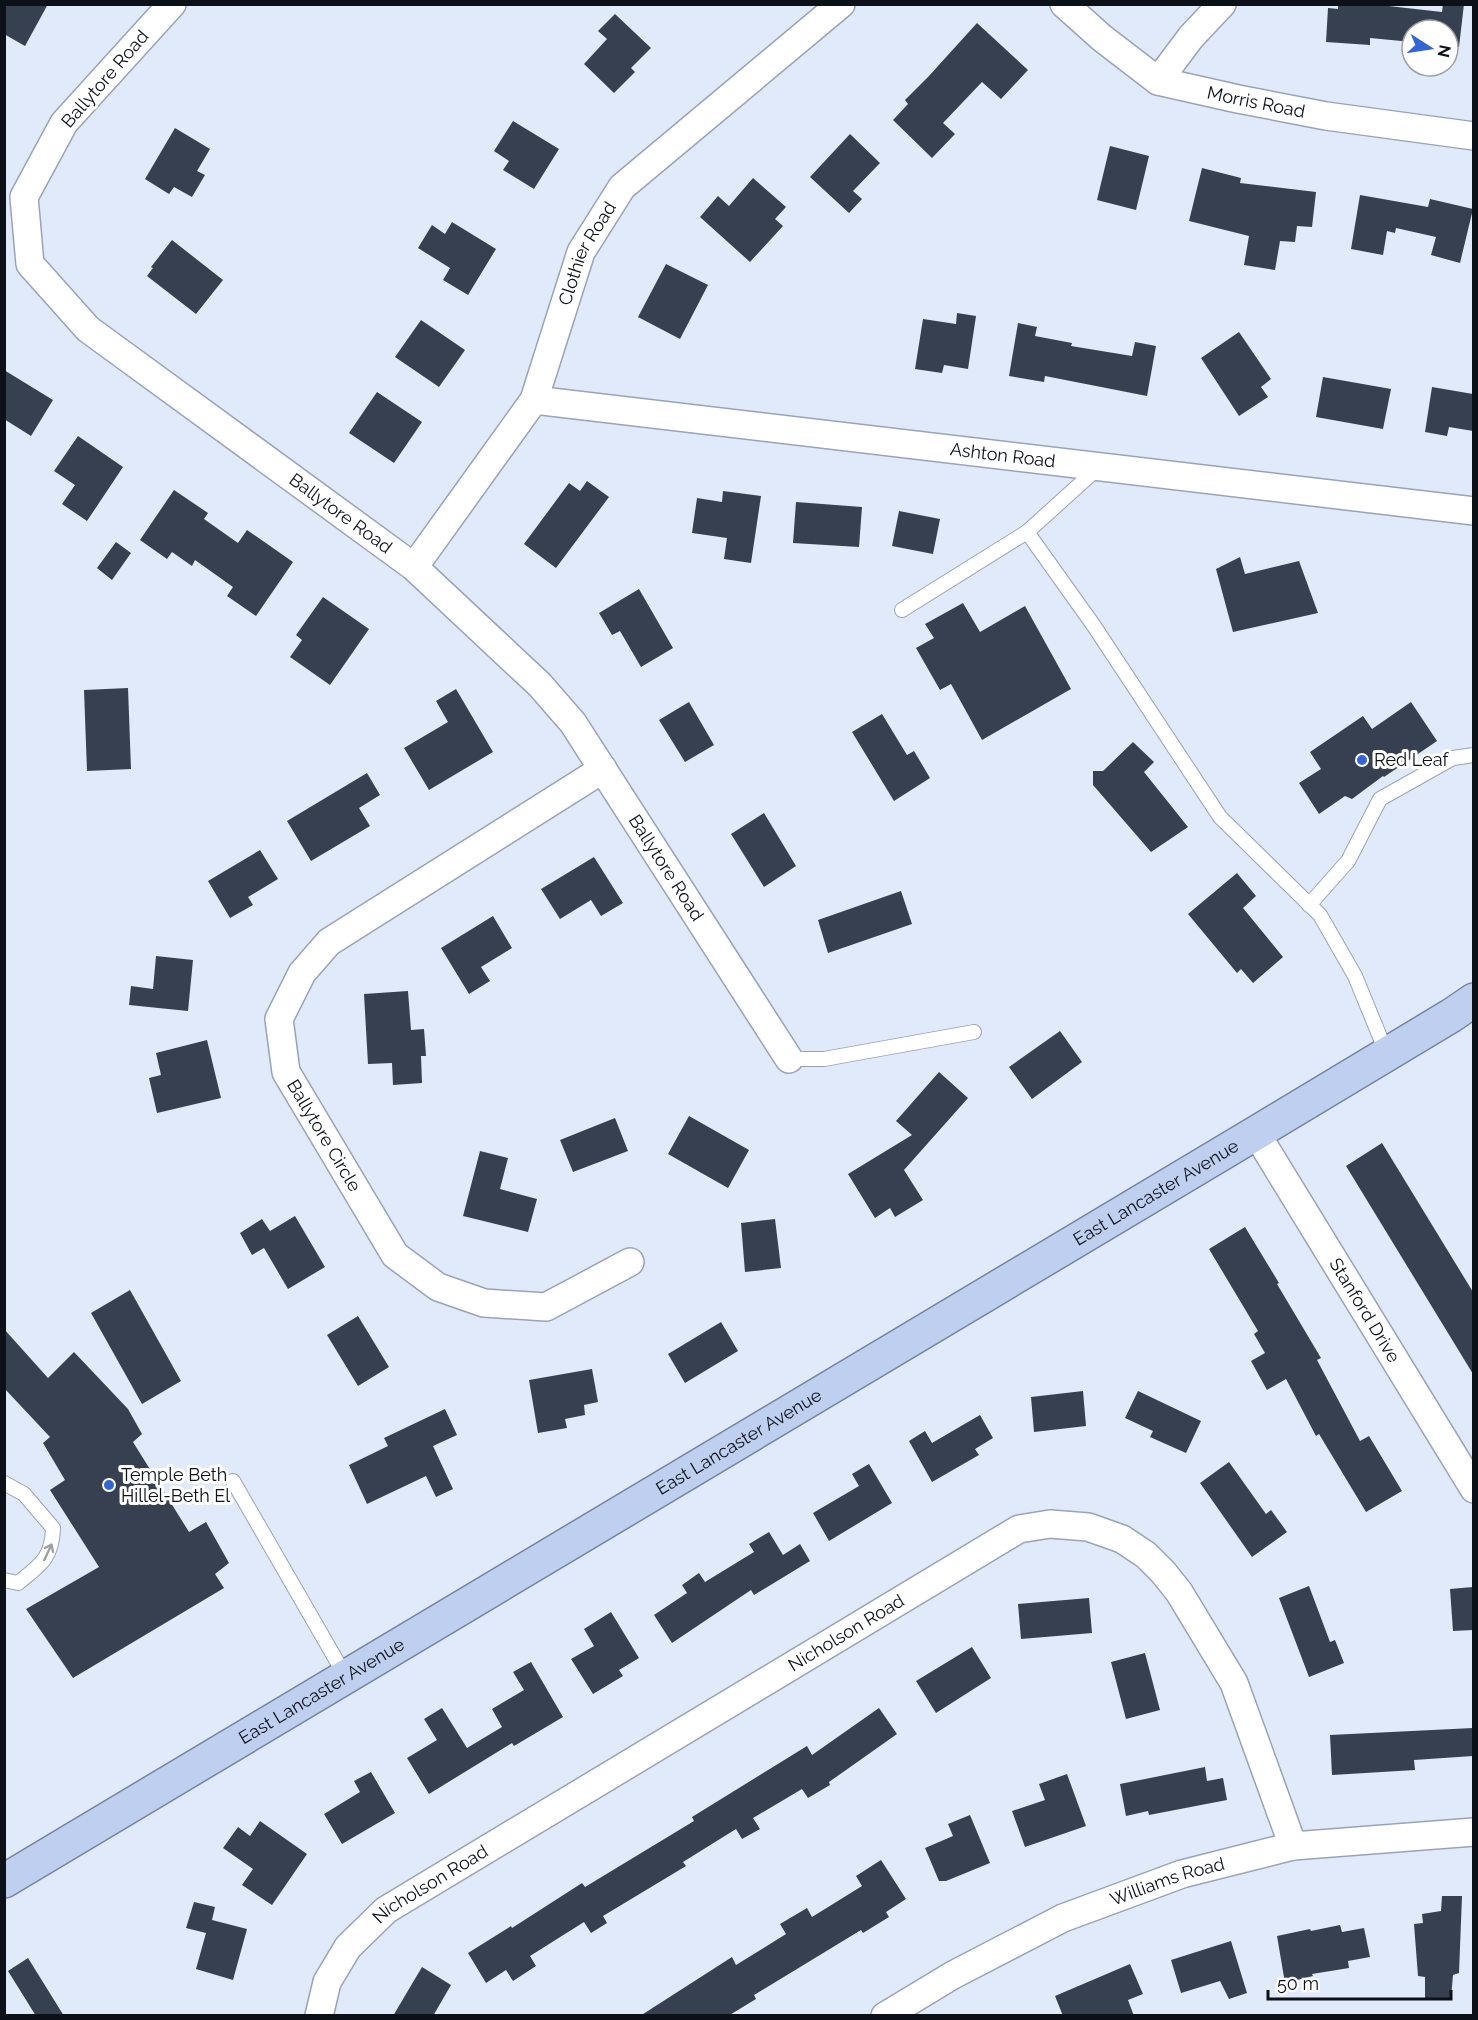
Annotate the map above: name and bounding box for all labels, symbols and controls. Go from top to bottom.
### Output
north arrow [1400,18,1460,78]
street label: Ballytore Road [57,26,153,132]
text: N [1434,43,1455,59]
street label: Morris Road [1205,81,1307,122]
street label: Clothier Road [554,198,620,308]
street label: Ashton Road [949,438,1057,472]
street label: Ballytore Road [285,469,396,558]
place label: Red Leaf [1374,749,1449,770]
marker: Red Leaf [1355,753,1369,767]
street label: Ballytore Road [625,811,708,925]
street label: Ballytore Circle [283,1076,366,1195]
street label: East Lancaster Avenue [1069,1135,1243,1250]
street label: Stanford Drive [1325,1254,1405,1366]
street label: East Lancaster Avenue [652,1384,825,1499]
place label: Temple Beth Hillel-Beth El [121,1464,230,1506]
marker: Temple Beth Hillel-Beth El [102,1478,116,1492]
one-way arrow [43,1544,55,1562]
street label: Nicholson Road [784,1590,908,1675]
street label: East Lancaster Avenue [235,1633,408,1748]
street label: Nicholson Road [368,1840,491,1927]
street label: Williams Road [1107,1853,1227,1910]
scale bar [1268,1963,1451,2001]
text: 50 m [1277,1973,1319,1994]

